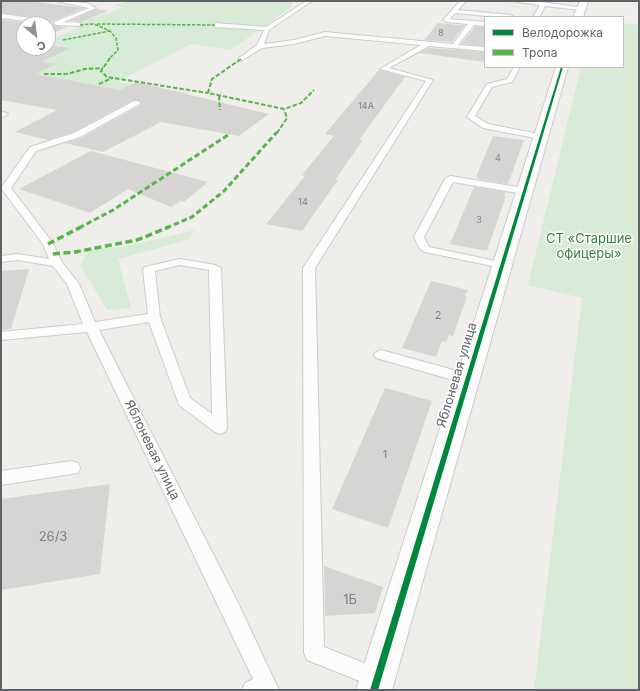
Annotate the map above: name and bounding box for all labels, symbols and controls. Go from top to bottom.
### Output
north arrow [16,16,56,56]
legend [484,16,624,68]
text: Велодорожка [522,25,603,40]
house number: 8 [438,28,444,38]
text: С [34,38,48,54]
text: Тропа [522,45,557,60]
house number: 14А [358,101,374,111]
house number: 4 [495,153,501,163]
house number: 14 [298,197,308,207]
house number: 3 [476,215,482,225]
park label: СТ «Старшие офицеры» [546,231,632,262]
house number: 2 [435,309,441,323]
street label: Яблоневая улица [434,321,480,429]
street label: Яблоневая улица [121,398,183,502]
house number: 1 [383,448,387,462]
house number: 26/3 [39,529,67,545]
house number: 1Б [343,592,357,608]

